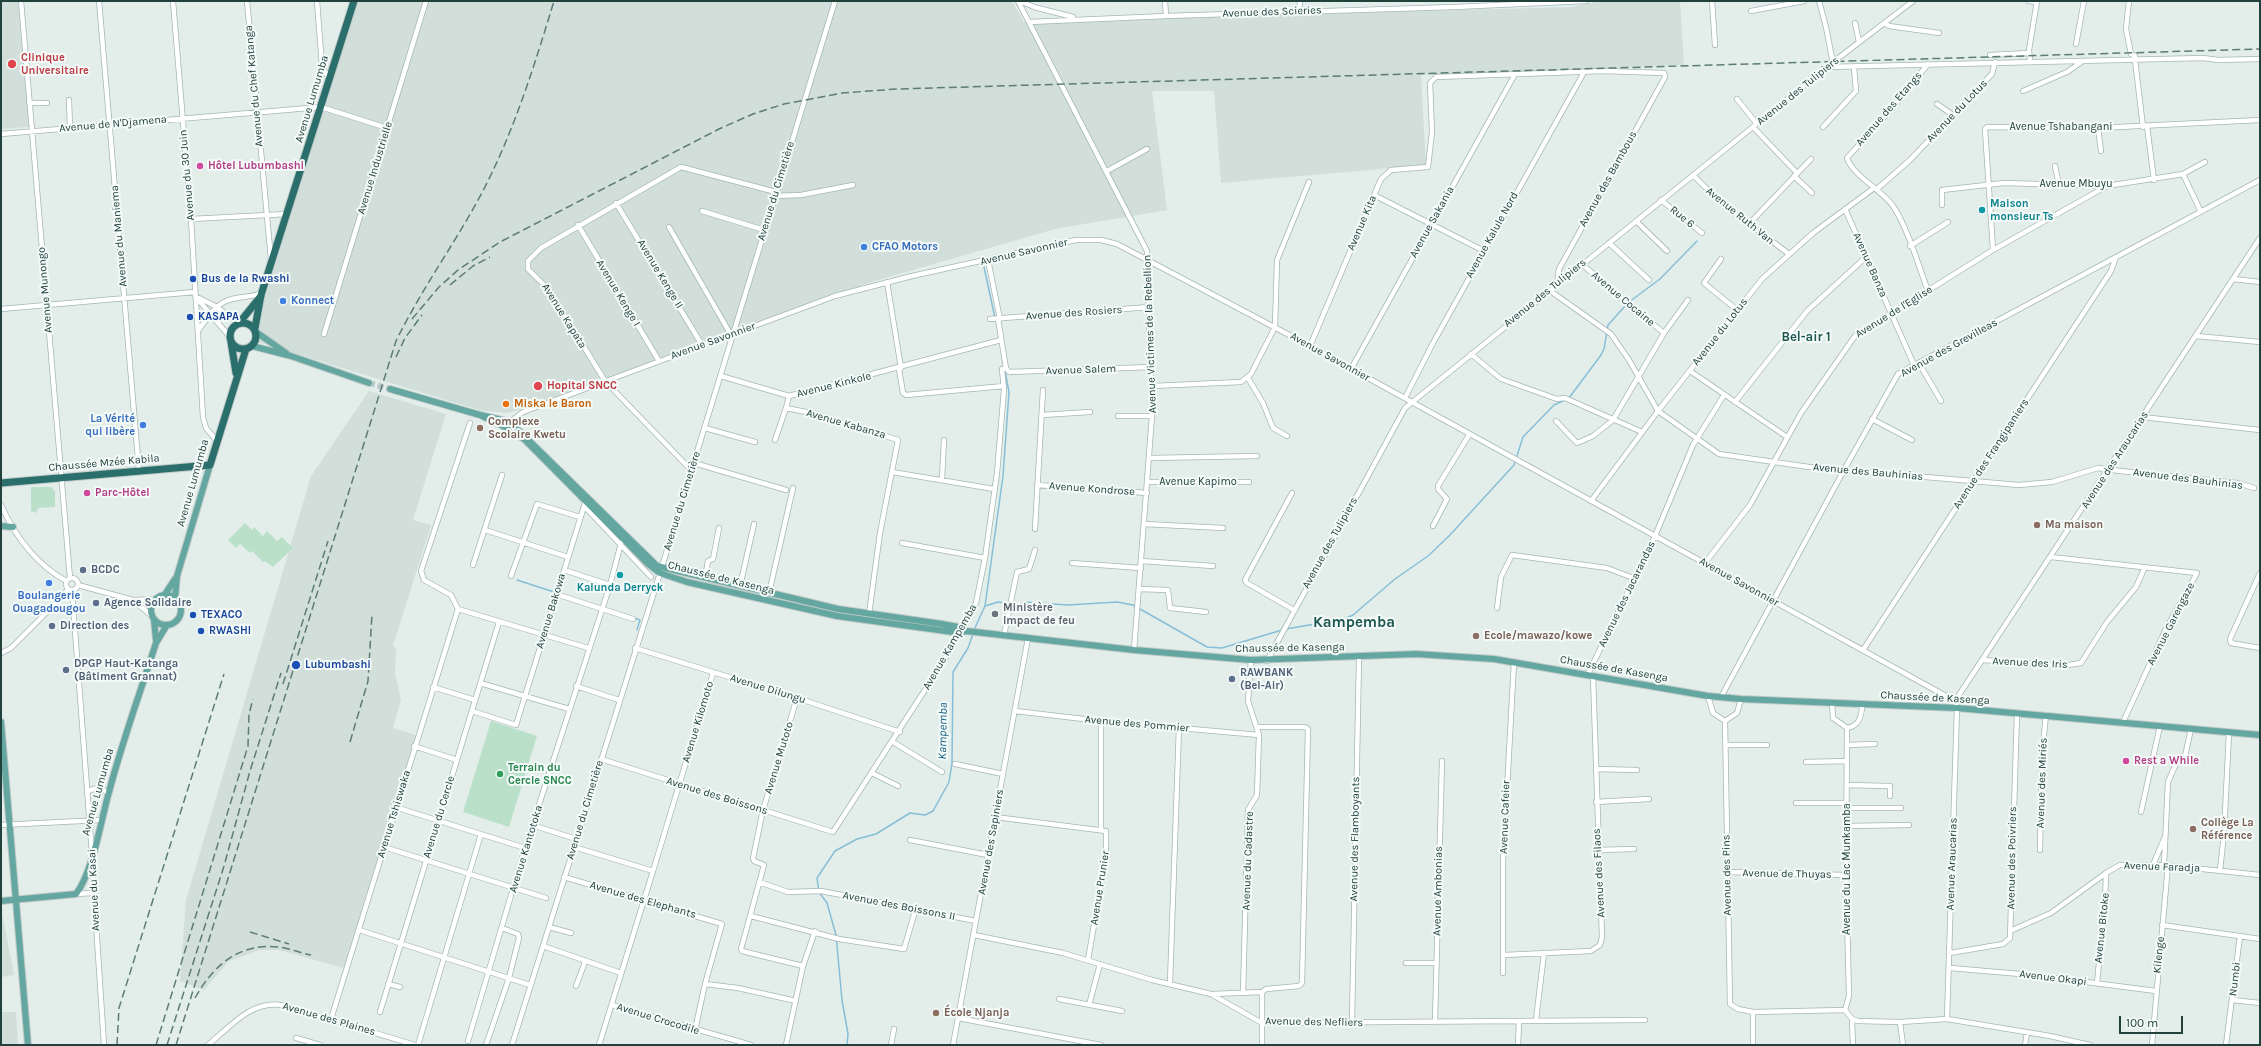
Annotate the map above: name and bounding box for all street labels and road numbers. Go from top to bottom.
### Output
street label: Avenue des Scieries [1222,4,1322,20]
street label: Avenue du Chef Katanga [242,25,266,147]
street label: Avenue Lumumba [292,54,332,144]
street label: Avenue des Tulipiers [1754,54,1842,128]
street label: Avenue des Etangs [1853,69,1925,149]
street label: Avenue du Lotus [1924,77,1990,145]
street label: Avenue de N'Djamena [59,113,167,135]
street label: Avenue Industrielle [355,120,395,216]
street label: Avenue Tshabangani [2009,120,2113,134]
street label: Avenue du 30 Juin [176,129,198,221]
street label: Avenue des Bambous [1576,129,1640,229]
street label: Avenue du Cimetière [755,140,797,242]
street label: Avenue Mbuyu [2039,177,2113,191]
street label: Avenue Sakania [1407,184,1457,260]
street label: Avenue Ruth Van [1703,184,1777,248]
street label: Avenue du Maniema [108,185,130,287]
street label: Avenue Kalule Nord [1463,190,1521,280]
street label: Avenue Kita [1344,193,1380,253]
street label: Rue 6 [1667,203,1697,231]
street label: Avenue Banza [1850,231,1890,299]
street label: Avenue Savonnier [979,236,1069,268]
street label: Avenue Kenge II [634,237,686,311]
street label: Avenue Munongo [35,246,55,334]
street label: Avenue Victimes de la Rebellion [1141,254,1159,414]
street label: Avenue des Tulipiers [1501,256,1589,330]
street label: Avenue Kenge I [593,257,643,329]
street label: Avenue Cocaine [1589,269,1657,329]
street label: Avenue Kapata [539,281,589,351]
street label: Avenue de l'Eglise [1853,283,1935,341]
street label: Avenue du Lotus [1689,295,1751,369]
street label: Avenue des Rosiers [1025,303,1123,323]
street label: Avenue des Grevilleas [1898,316,2000,380]
street label: Avenue Savonnier [669,320,757,362]
street label: Avenue Savonnier [1288,330,1372,384]
street label: Avenue Salem [1046,362,1116,378]
street label: Avenue Kinkole [795,369,873,401]
street label: Avenue des Frangipaniers [1950,396,2032,512]
street label: Avenue Kabanza [805,406,887,442]
street label: Avenue des Araucarias [2079,409,2151,511]
street label: Avenue Lumumba [174,438,212,528]
street label: Avenue du Cimetière [661,450,703,552]
street label: Chaussée Mzée Kabila [48,452,160,474]
street label: Avenue des Bauhinias [1812,461,1924,483]
street label: Avenue des Bauhinias [2132,466,2244,492]
street label: Avenue Kapimo [1159,475,1237,489]
street label: Avenue Kondrose [1049,479,1135,499]
street label: Avenue des Tulipiers [1299,495,1361,591]
street label: Avenue des Jacarandas [1596,539,1658,649]
street label: Avenue Savonnier [1697,555,1781,609]
street label: Chaussée de Kasenga [666,558,776,598]
street label: Avenue Bakowa [533,572,569,650]
street label: Avenue Garengaze [2144,580,2198,668]
street label: Avenue Kampemba [920,602,980,692]
street label: Chaussée de Kasenga [1235,640,1345,656]
street label: Chaussée de Kasenga [1559,653,1669,685]
street label: Avenue des Iris [1992,654,2068,672]
street label: Avenue Dilungu [728,671,808,707]
street label: Avenue Kilomoto [679,680,717,764]
street label: Chaussée de Kasenga [1880,689,1990,707]
street label: Avenue des Pommier [1084,713,1190,735]
street label: Avenue Mutoto [762,720,796,796]
street label: Avenue des Miriés [2034,737,2050,829]
street label: Avenue Lumumba [79,747,117,837]
street label: Avenue du Cimetière [564,759,606,861]
street label: Avenue Tshiswaka [374,769,414,859]
street label: Avenue du Cercle [420,774,458,860]
street label: Avenue des Boissons [665,774,769,818]
street label: Avenue des Flamboyants [1347,776,1363,902]
street label: Avenue Cafeier [1497,780,1513,854]
street label: Avenue des Sapiniers [975,788,1007,896]
street label: Avenue du Lac Munkamba [1840,803,1854,935]
street label: Avenue Kantotoka [506,804,546,894]
street label: Avenue des Poivriers [2005,806,2019,910]
street label: Avenue du Cadastre [1240,811,1256,911]
street label: Avenue Araucarias [1944,817,1960,911]
street label: Avenue des Filaos [1590,828,1608,918]
street label: Avenue des Pins [1720,834,1734,916]
street label: Avenue Ambonias [1431,846,1445,936]
street label: Avenue du Kasai [85,848,103,932]
street label: Avenue Prunier [1088,850,1112,926]
street label: Avenue Faradja [2124,859,2200,875]
street label: Avenue de Thuyas [1742,867,1832,881]
street label: Avenue des Elephants [588,879,698,921]
street label: Avenue des Boissons II [842,889,956,923]
street label: Avenue Bitoke [2092,892,2112,964]
street label: Kilenge [2150,936,2168,974]
street label: Numbi [2226,961,2244,997]
street label: Avenue Okapi [2019,967,2087,989]
street label: Avenue des Plaines [281,999,377,1039]
street label: Avenue Crocodile [615,1000,701,1038]
street label: Avenue des Nefliers [1265,1015,1363,1029]

